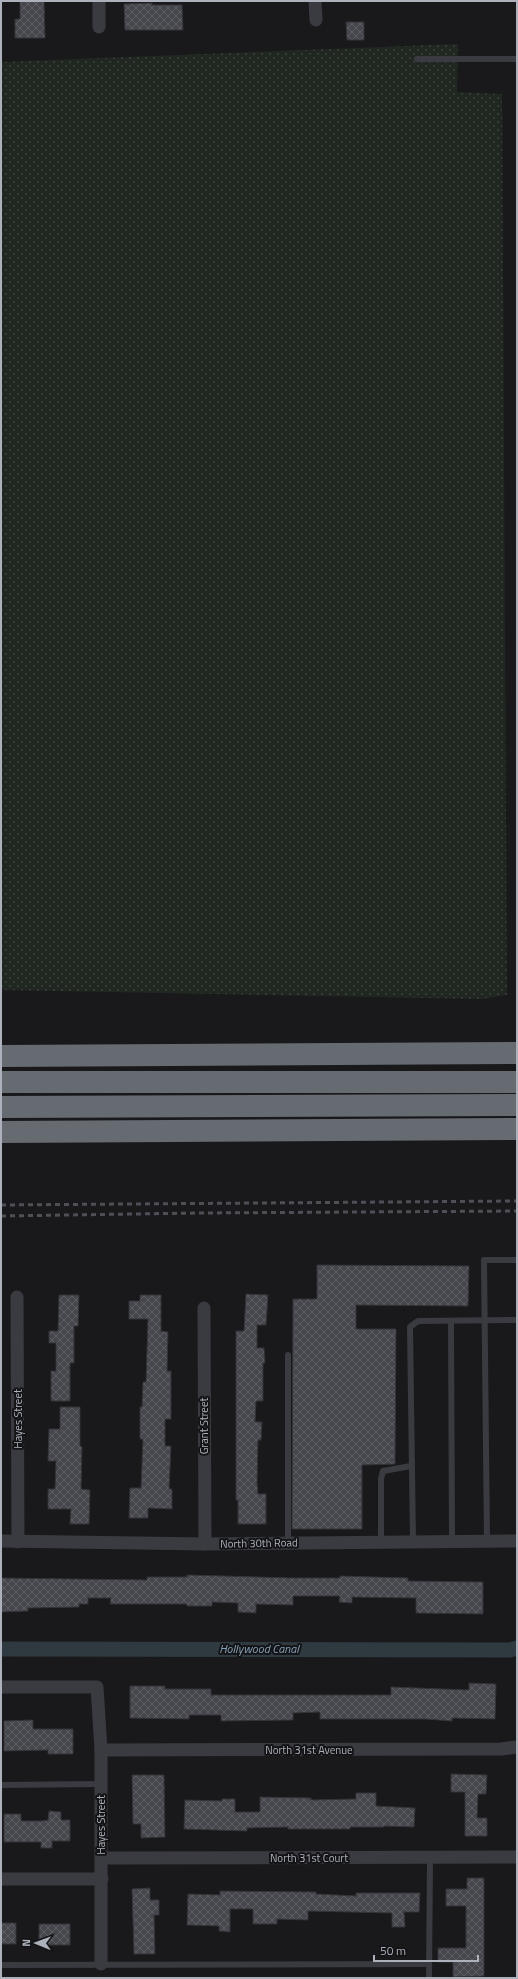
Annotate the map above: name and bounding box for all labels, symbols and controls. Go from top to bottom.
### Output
street label: Hayes Street [10,1389,26,1449]
street label: Grant Street [196,1398,212,1454]
street label: North 30th Road [220,1534,298,1552]
water label: Hollywood Canal [219,1639,300,1658]
street label: North 31st Avenue [265,1742,353,1758]
street label: Hayes Street [93,1795,109,1855]
street label: North 31st Court [270,1850,348,1866]
north arrow [16,1923,56,1963]
scale bar [374,1937,478,1963]
text: N [18,1939,34,1947]
text: 50 m [380,1941,406,1960]

